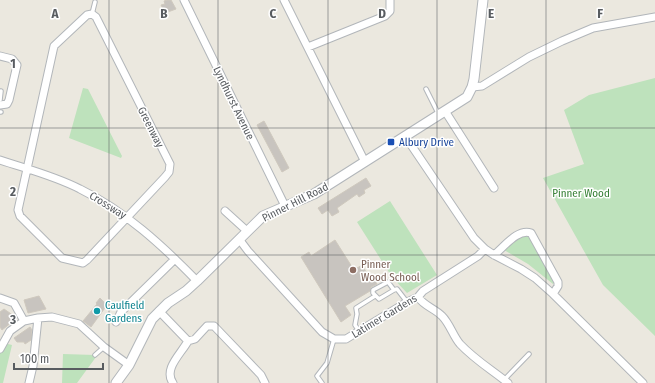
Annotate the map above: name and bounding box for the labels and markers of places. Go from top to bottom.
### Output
place label: Albury Drive [399,136,454,149]
marker: Albury Drive [386,137,396,147]
place label: Pinner Wood School [361,258,420,284]
marker: Pinner Wood School [348,265,358,275]
place label: Caulfield Gardens [105,299,144,325]
marker: Caulfield Gardens [92,306,102,316]

